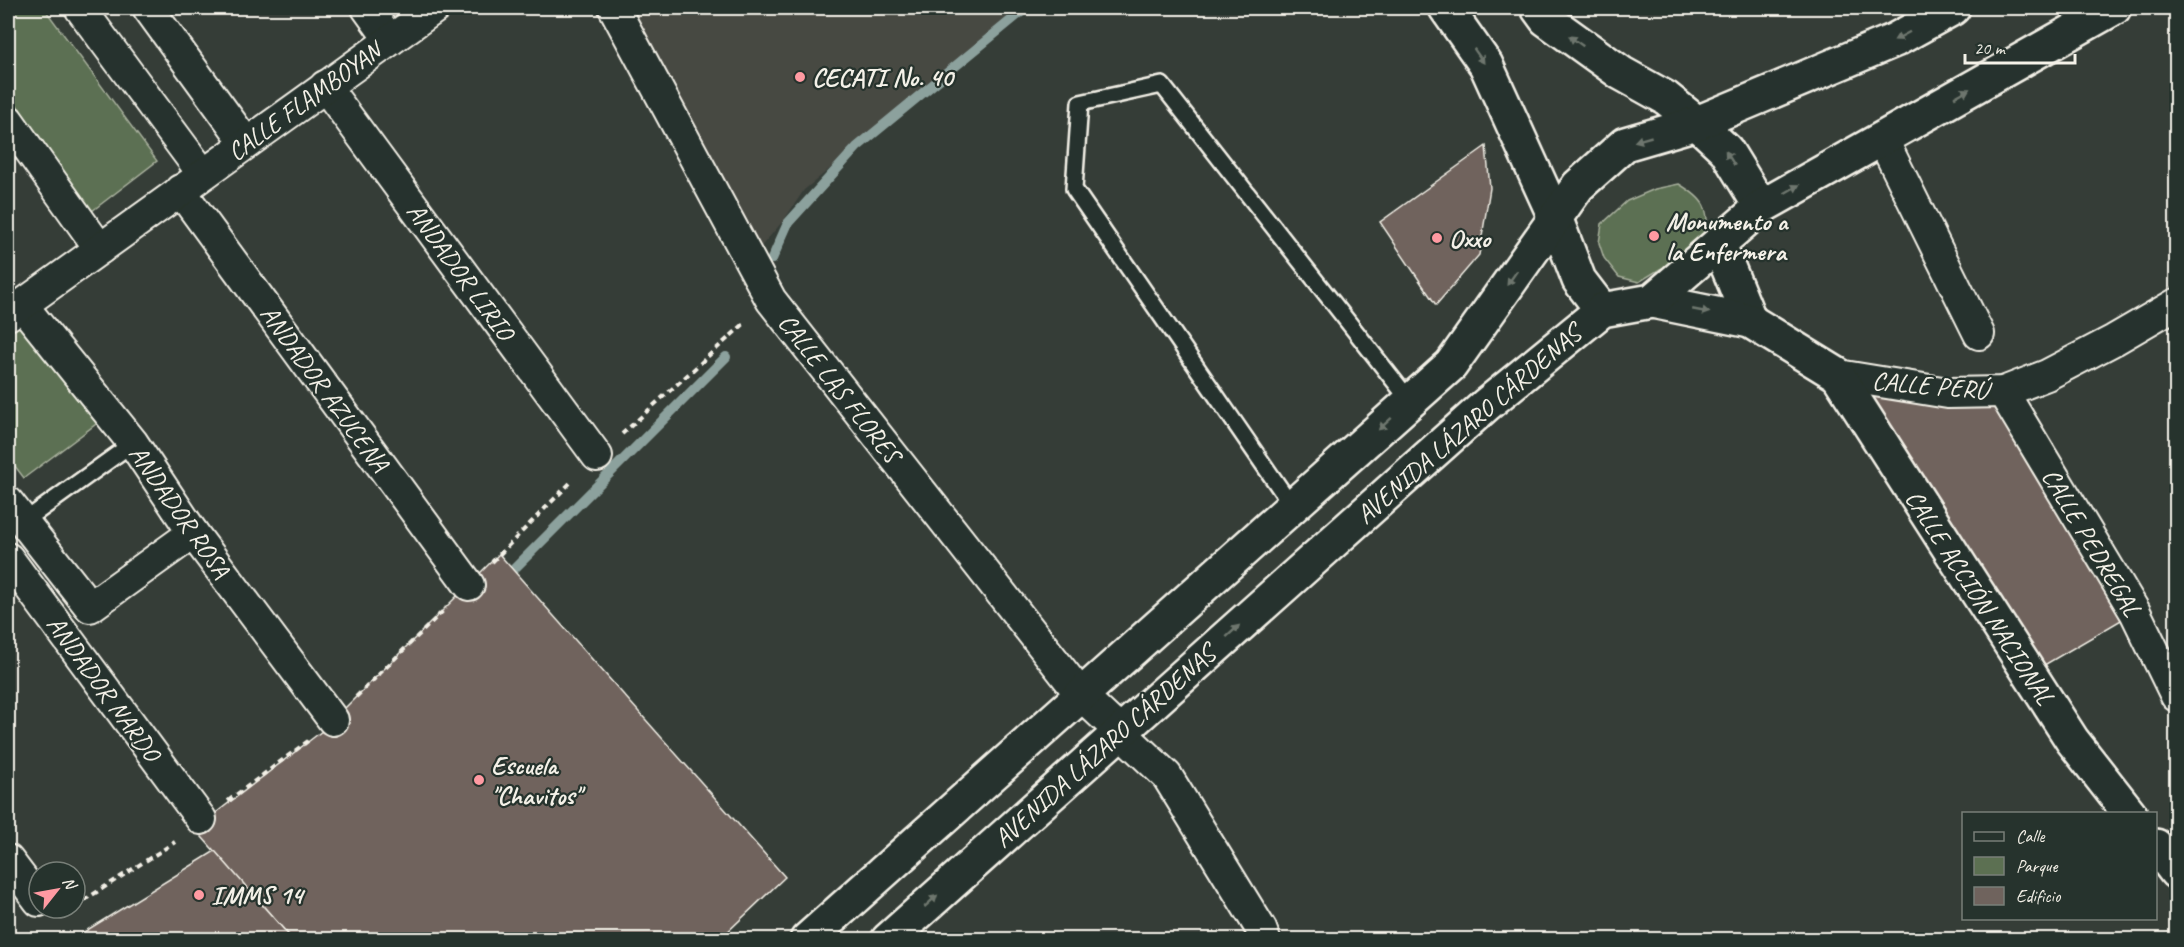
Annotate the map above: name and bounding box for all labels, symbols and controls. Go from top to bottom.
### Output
scale bar [1965,27,2074,65]
one-way arrow [1893,31,1910,41]
street label: CALLE FLAMBOYAN [221,32,391,168]
one-way arrow [1569,35,1585,47]
text: 20 m [1974,37,2007,59]
one-way arrow [1473,47,1485,63]
place label: CECATI No. 40 [812,61,955,94]
marker: CECATI No. 40 [793,70,807,84]
one-way arrow [1954,88,1971,98]
one-way arrow [1634,134,1652,144]
one-way arrow [1725,149,1736,166]
one-way arrow [1784,185,1801,195]
street label: ANDADOR LIRIO [400,196,523,349]
place label: Monumento a la Enfermera [1666,205,1790,268]
place label: Oxxo [1449,222,1492,255]
marker: Monumento a la Enfermera [1647,229,1661,243]
marker: Oxxo [1430,231,1444,245]
one-way arrow [1506,269,1518,285]
street label: ANDADOR AZUCENA [253,298,397,480]
street label: CALLE LAS FLORES [771,307,911,473]
one-way arrow [1692,307,1711,316]
street label: AVENIDA LÁZARO CÁRDENAS [1349,314,1592,531]
street label: CALLE PERÚ [1871,364,1994,407]
one-way arrow [1377,417,1392,431]
street label: ANDADOR ROSA [122,438,238,585]
street label: CALLE PEDREGAL [2034,462,2149,623]
street label: CALLE ACCIÓN NACIONAL [1898,484,2062,712]
street label: ANDADOR NARDO [39,609,170,770]
one-way arrow [1226,624,1241,638]
street label: AVENIDA LÁZARO CÁRDENAS [987,634,1226,855]
place label: Escuela "Chavitos" [491,749,586,812]
marker: Escuela "Chavitos" [472,773,486,787]
legend [1962,812,2157,920]
text: Calle [2016,825,2045,847]
text: Parque [2016,855,2058,877]
north arrow [27,860,87,920]
text: N [58,873,82,895]
place label: IMMS 14 [211,879,306,912]
text: Edificio [2016,885,2062,907]
marker: IMMS 14 [192,888,206,902]
one-way arrow [923,895,938,908]

